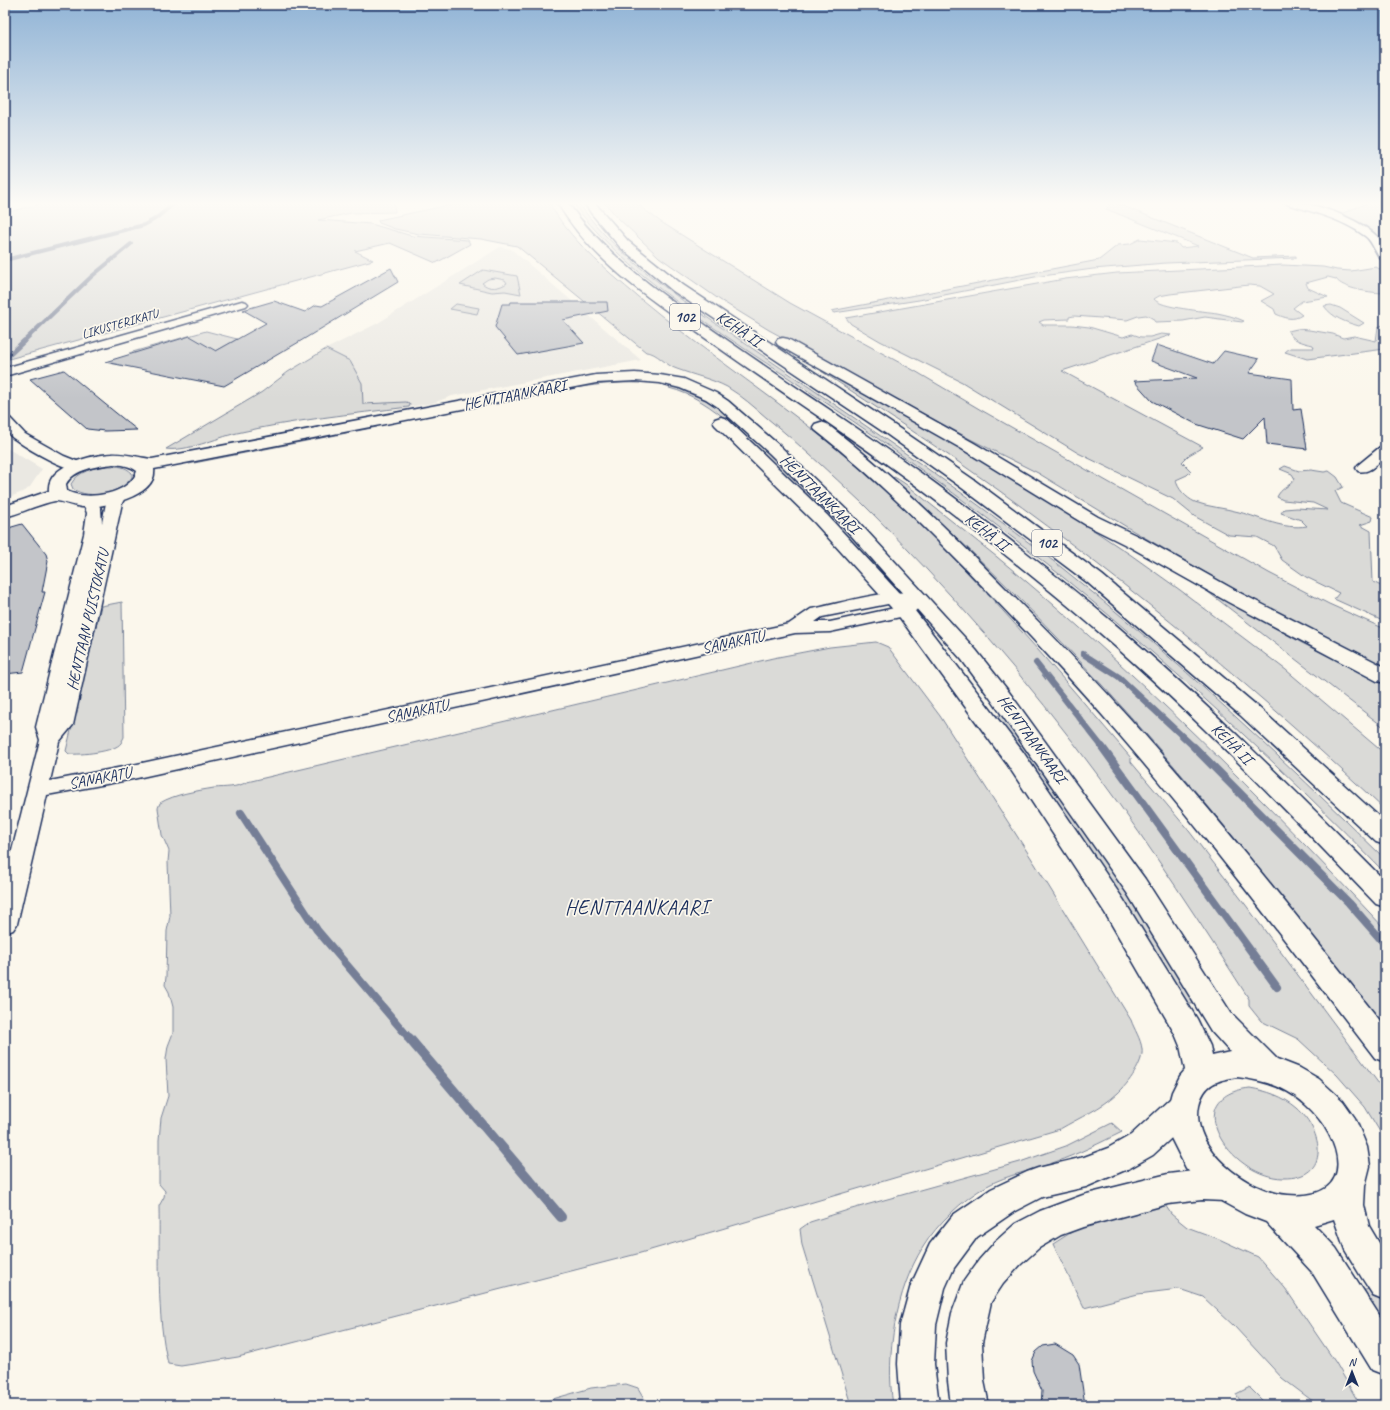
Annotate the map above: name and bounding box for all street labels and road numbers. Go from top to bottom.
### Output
road number: 102 [670,304,700,330]
street label: LIKUSTERIKATU [80,305,163,343]
street label: KEHÄ II [712,307,768,353]
street label: HENTTAANKAARI [462,375,572,415]
street label: HENTTAANKAARI [776,450,866,540]
street label: KEHÄ II [961,509,1016,558]
road number: 102 [1032,530,1062,556]
street label: HENTTAAN PUISTOKATU [62,544,115,692]
street label: SANAKATU [700,625,769,658]
street label: HENTTAANKAARI [993,691,1073,790]
street label: SANAKATU [384,694,453,727]
street label: KEHÄ II [1207,719,1259,771]
street label: SANAKATU [67,762,136,794]

